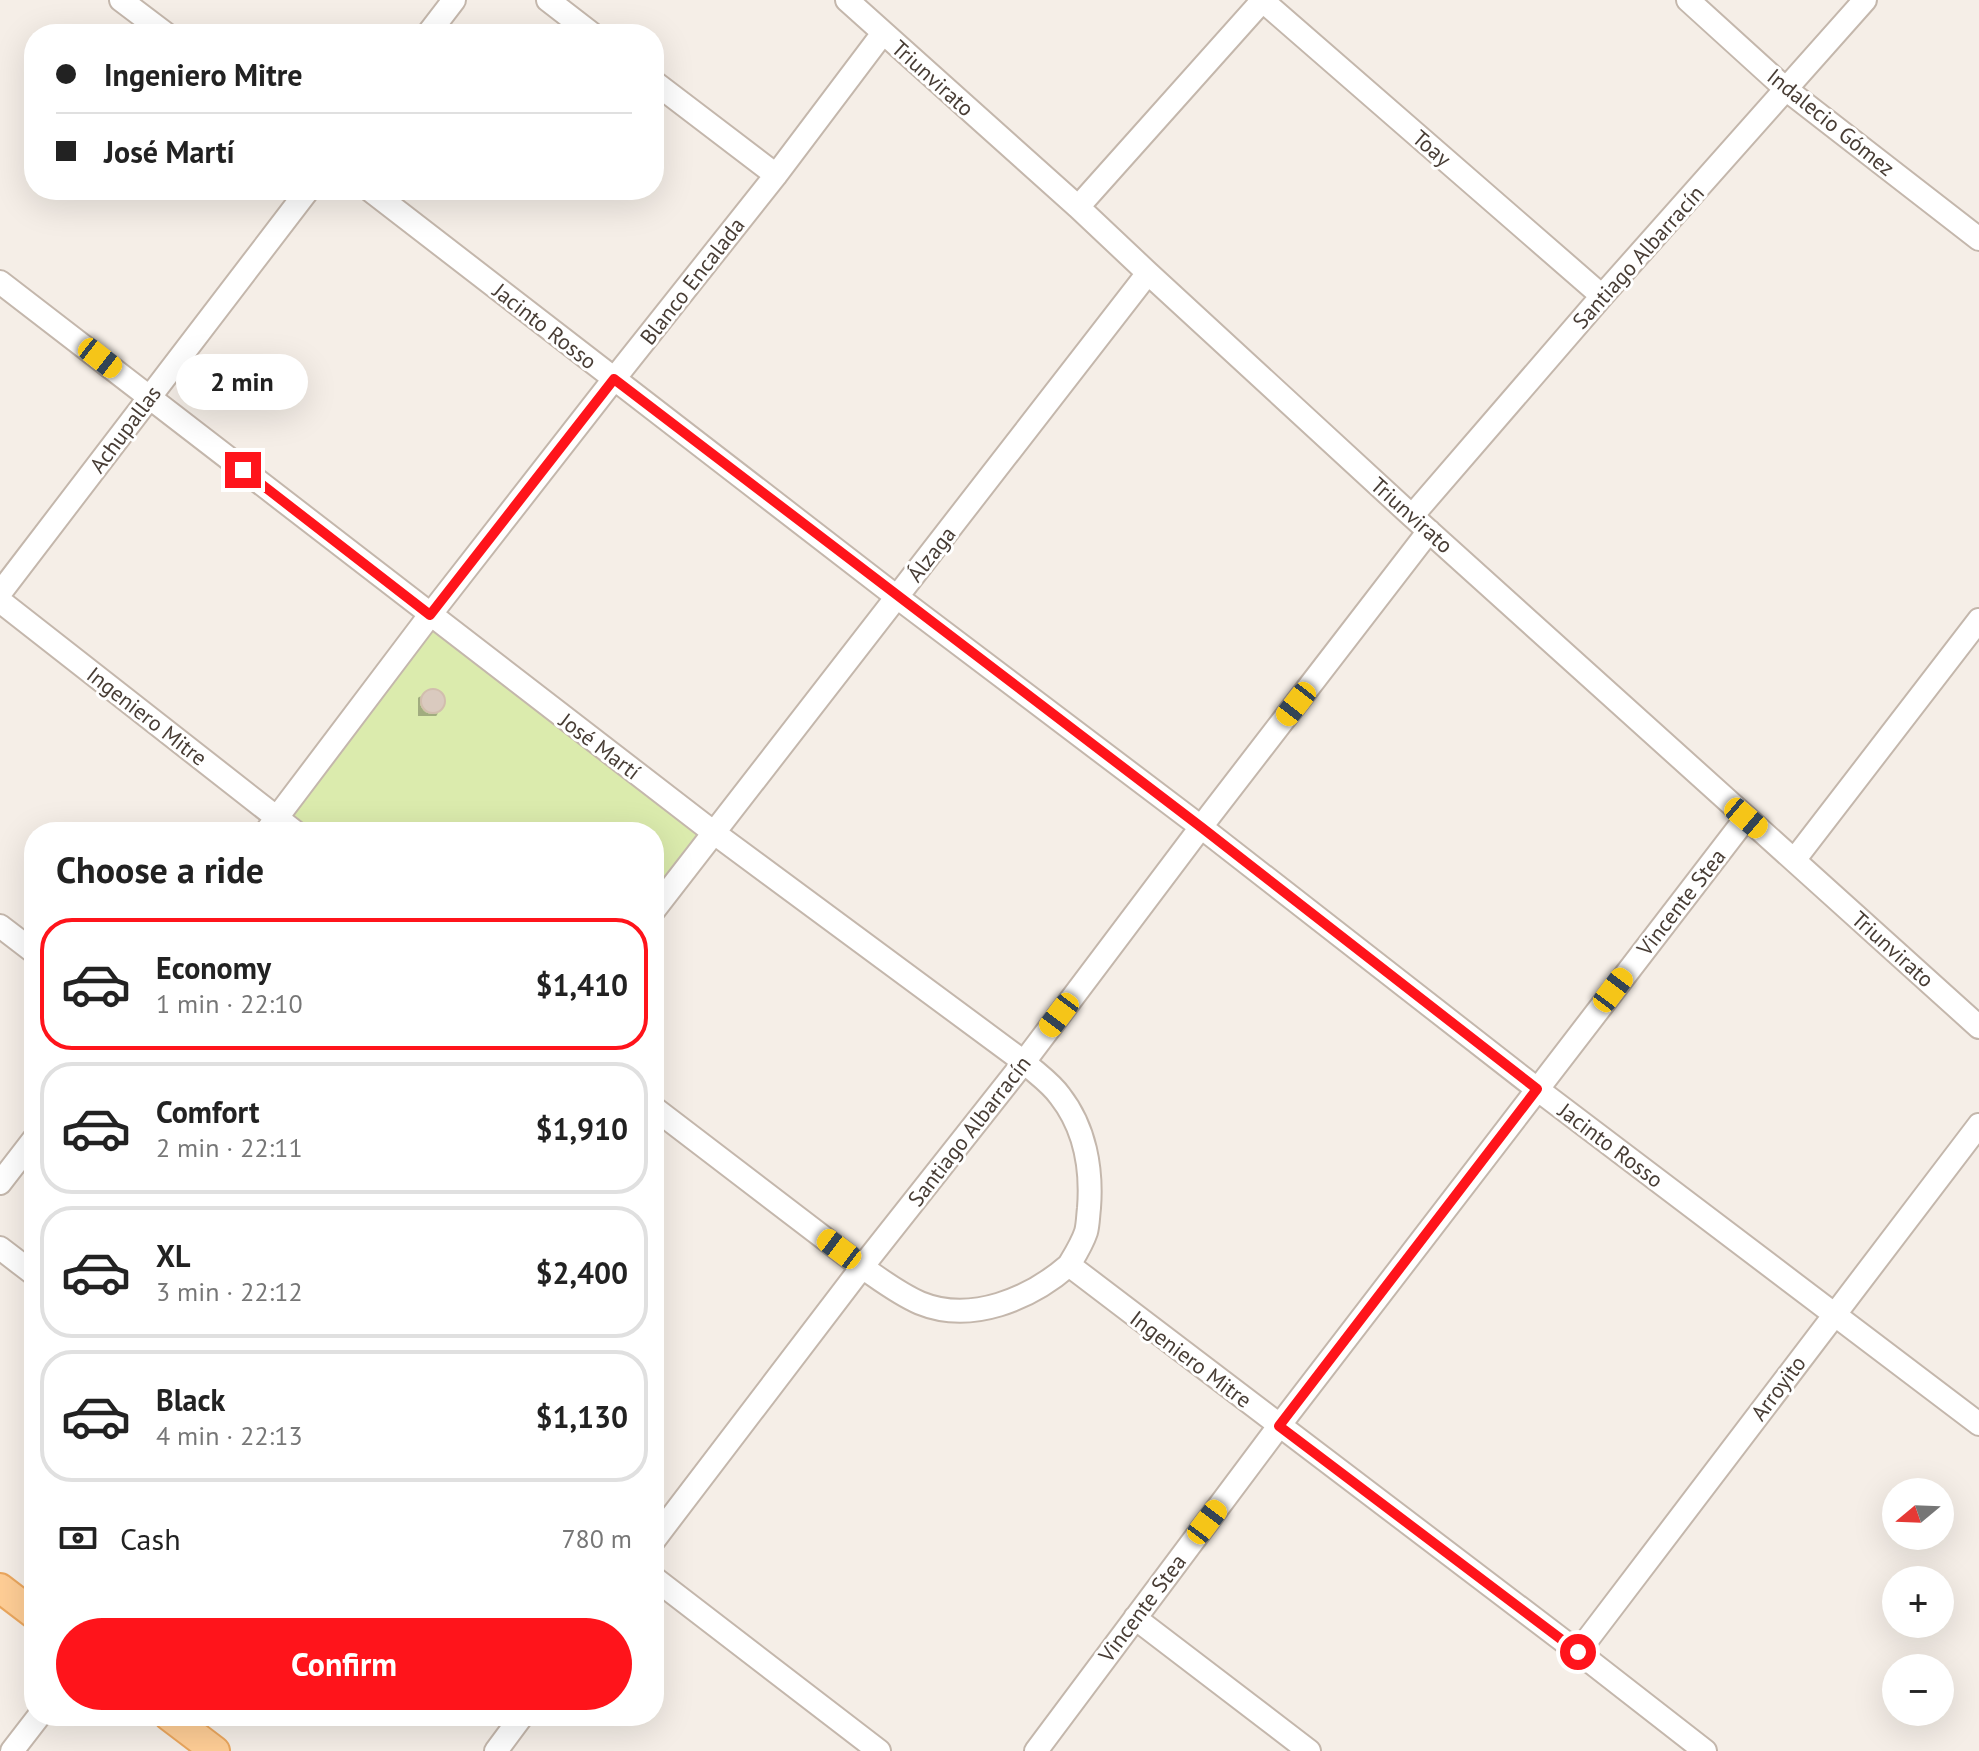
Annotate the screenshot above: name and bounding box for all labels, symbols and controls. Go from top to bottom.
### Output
street label: Triunvirato [886,34,980,122]
text: Ingeniero Mitre [104,55,302,94]
street label: Indalecio Gómez [1762,62,1900,182]
street label: Toay [1407,124,1458,173]
text: José Martí [104,132,234,171]
street label: Santiago Albarracín [1566,179,1710,335]
street label: Blanco Encalada [634,212,750,350]
street label: Jacinto Rosso [487,276,603,375]
car [74,334,126,382]
callout: 2 min [177,354,309,410]
text: 2 min [210,365,274,398]
street label: Achupallas [83,380,167,478]
route end [225,452,261,488]
street label: Triunvirato [1365,471,1459,559]
street label: Álzaga [901,521,961,587]
street label: Ingeniero Mitre [81,660,213,772]
car [1272,678,1320,730]
street label: José Martí [553,706,646,786]
car [1720,793,1772,843]
street label: Vincente Stea [1630,843,1732,962]
text: Choose a ride [56,846,264,893]
street label: Triunvirato [1846,905,1940,993]
icon: car [60,948,132,1020]
text: Economy [156,948,271,987]
car [1589,964,1637,1016]
text: $1,410 [535,965,628,1004]
text: 1 min · 22:10 [156,987,303,1020]
car [1035,989,1083,1041]
street label: Santiago Albarracín [901,1050,1037,1212]
icon: car [60,1092,132,1164]
text: Comfort [156,1092,259,1131]
street label: Jacinto Rosso [1552,1096,1669,1194]
text: $1,910 [535,1109,628,1148]
text: 2 min · 22:11 [156,1131,303,1164]
car [813,1225,865,1273]
icon: car [60,1236,132,1308]
text: XL [156,1236,190,1275]
text: $2,400 [535,1253,628,1292]
text: 3 min · 22:12 [156,1275,303,1308]
street label: Ingeniero Mitre [1125,1304,1257,1414]
street label: Arroyito [1744,1350,1812,1426]
icon: car [60,1380,132,1452]
text: Black [156,1380,225,1419]
text: $1,130 [535,1397,628,1436]
text: 4 min · 22:13 [156,1419,303,1452]
north arrow [1882,1478,1954,1550]
map controls [1882,1478,1954,1726]
car [1183,1496,1231,1548]
icon: cash [56,1516,100,1560]
text: Cash [120,1519,181,1558]
text: 780 m [561,1522,632,1555]
street label: Vincente Stea [1092,1548,1192,1668]
button: + [1882,1566,1954,1638]
button: Confirm [56,1618,632,1710]
route start [1560,1634,1596,1670]
button: − [1882,1654,1954,1726]

